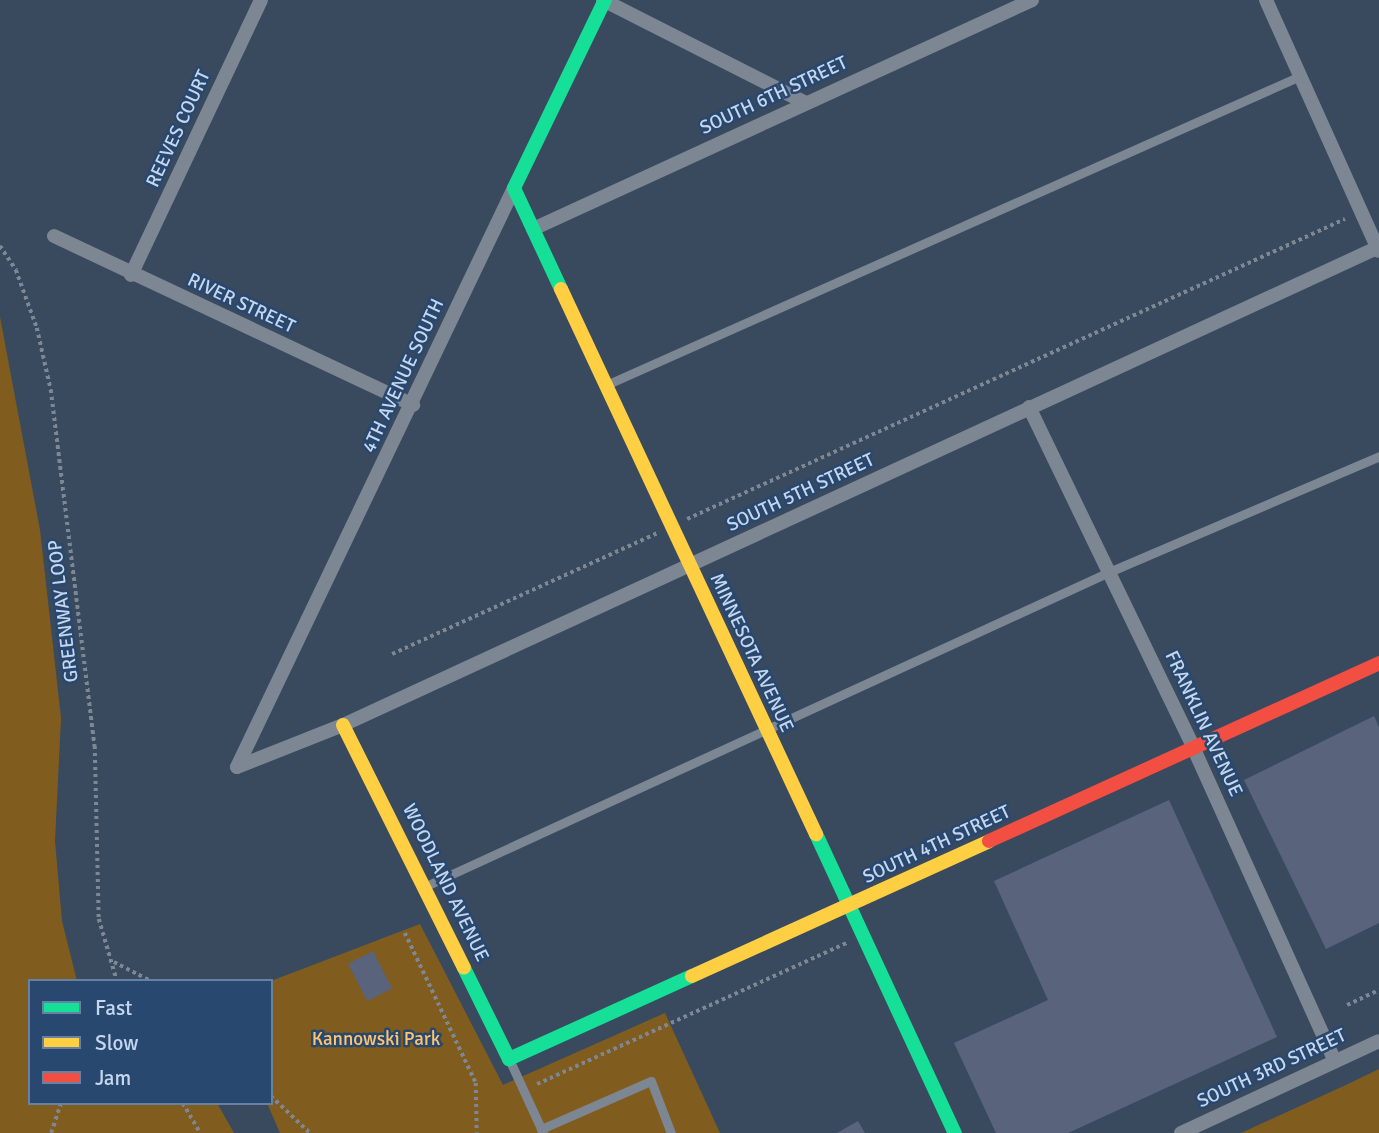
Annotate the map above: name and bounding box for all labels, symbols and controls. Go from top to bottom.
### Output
street label: SOUTH 6TH STREET [697,52,851,140]
street label: REEVES COURT [142,67,216,191]
street label: RIVER STREET [184,269,298,339]
street label: 4TH AVENUE SOUTH [358,295,450,457]
street label: SOUTH 5TH STREET [724,449,878,537]
street label: GREENWAY LOOP [44,539,84,683]
street label: MINNESOTA AVENUE [704,570,798,736]
street label: FRANKLIN AVENUE [1159,647,1247,801]
street label: WOODLAND AVENUE [397,800,493,966]
street label: SOUTH 4TH STREET [860,801,1014,889]
legend [28,979,273,1105]
text: Fast [95,995,132,1021]
street label: SOUTH 3RD STREET [1194,1024,1350,1114]
park label: Kannowski Park [312,1029,440,1051]
text: Slow [95,1030,139,1056]
text: Jam [95,1065,131,1091]

